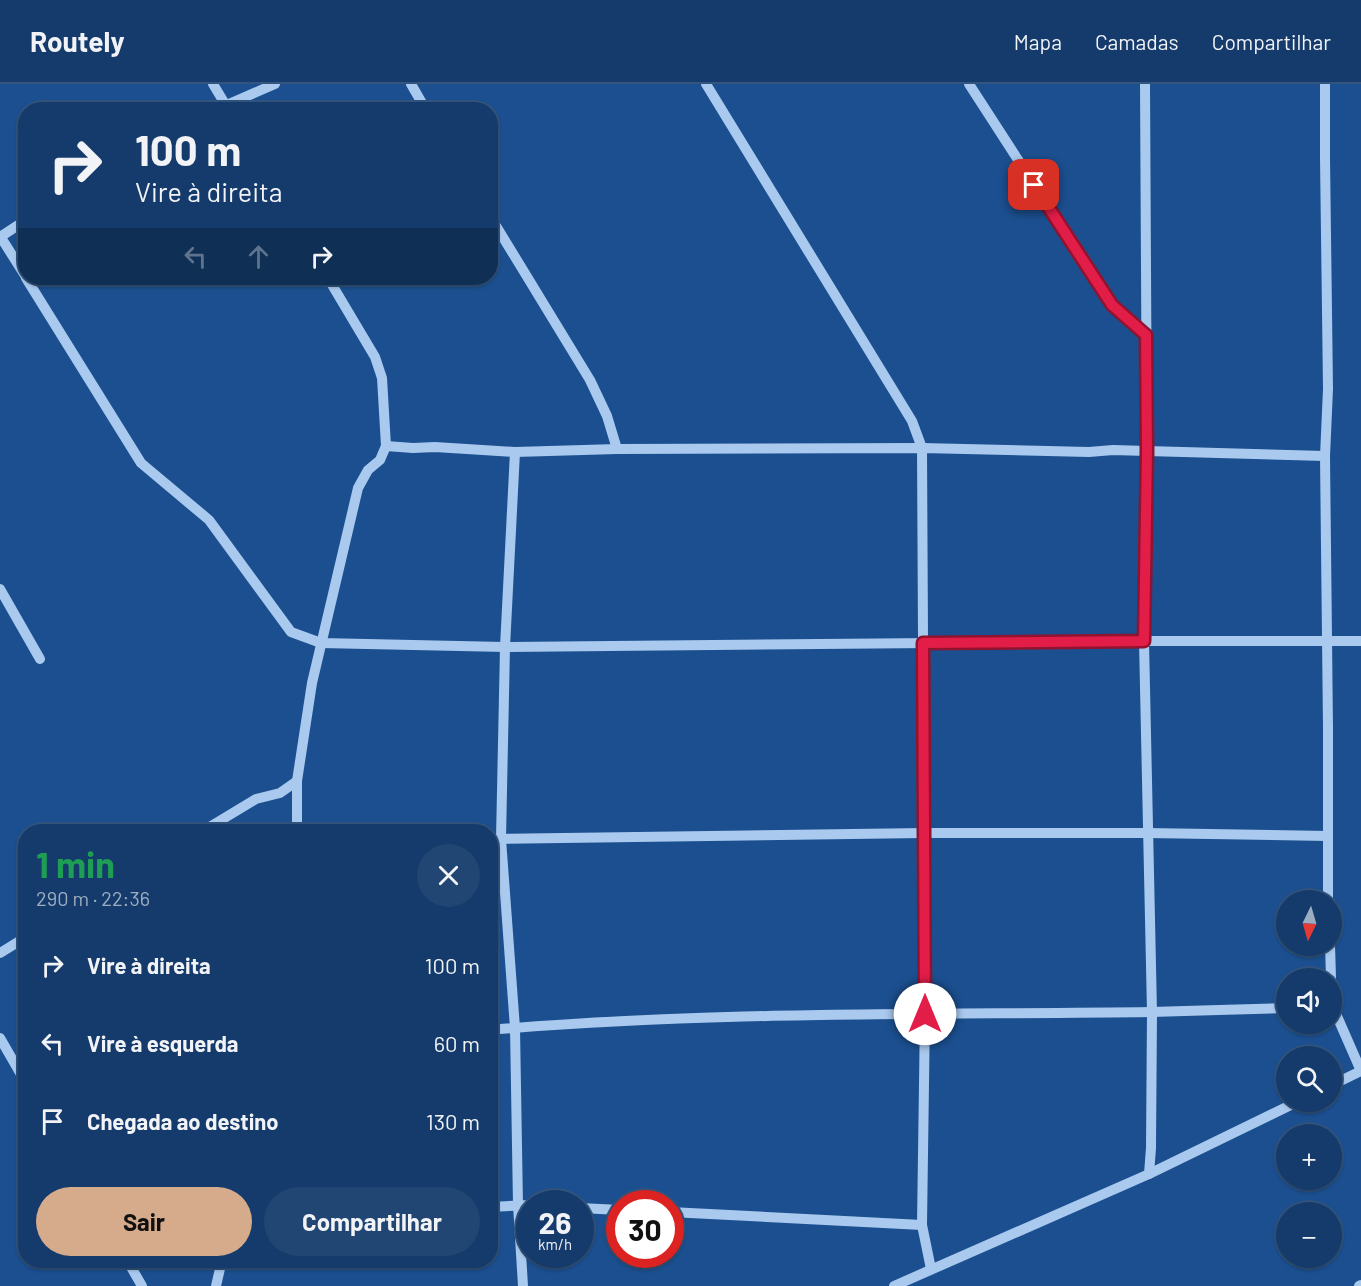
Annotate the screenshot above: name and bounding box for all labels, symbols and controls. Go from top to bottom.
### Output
text: Routely [30,24,125,58]
text: Mapa [1014,29,1062,54]
text: Camadas [1095,29,1179,54]
text: Compartilhar [1212,29,1331,54]
text: 100 m [135,124,241,174]
icon: right [36,126,114,204]
pin [1008,159,1059,210]
icon: arrive [1017,168,1050,201]
text: Vire à direita [135,175,283,207]
icon: left [179,240,212,273]
icon: ahead [242,240,275,273]
icon: right [305,240,338,273]
text: 1 min [36,842,115,885]
button: close [417,844,480,907]
text: 290 m · 22:36 [36,886,150,910]
north arrow [1276,890,1342,956]
map controls [1276,890,1342,1268]
icon: right [36,949,69,982]
text: Vire à direita [87,952,211,978]
text: 100 m [425,952,480,978]
button: sound [1276,968,1342,1034]
position arrow [893,982,957,1046]
icon: left [36,1027,69,1060]
text: Vire à esquerda [87,1030,238,1056]
text: 60 m [434,1030,480,1056]
button: search [1276,1046,1342,1112]
icon: arrive [36,1105,69,1138]
text: Chegada ao destino [87,1108,278,1134]
text: 130 m [426,1108,480,1134]
button: + [1276,1124,1342,1190]
button: Sair [36,1187,252,1256]
button: Compartilhar [264,1187,480,1256]
speed limit sign: 30 [606,1190,684,1268]
button: − [1276,1202,1342,1268]
text: 26 [539,1204,571,1240]
text: km/h [538,1235,572,1253]

